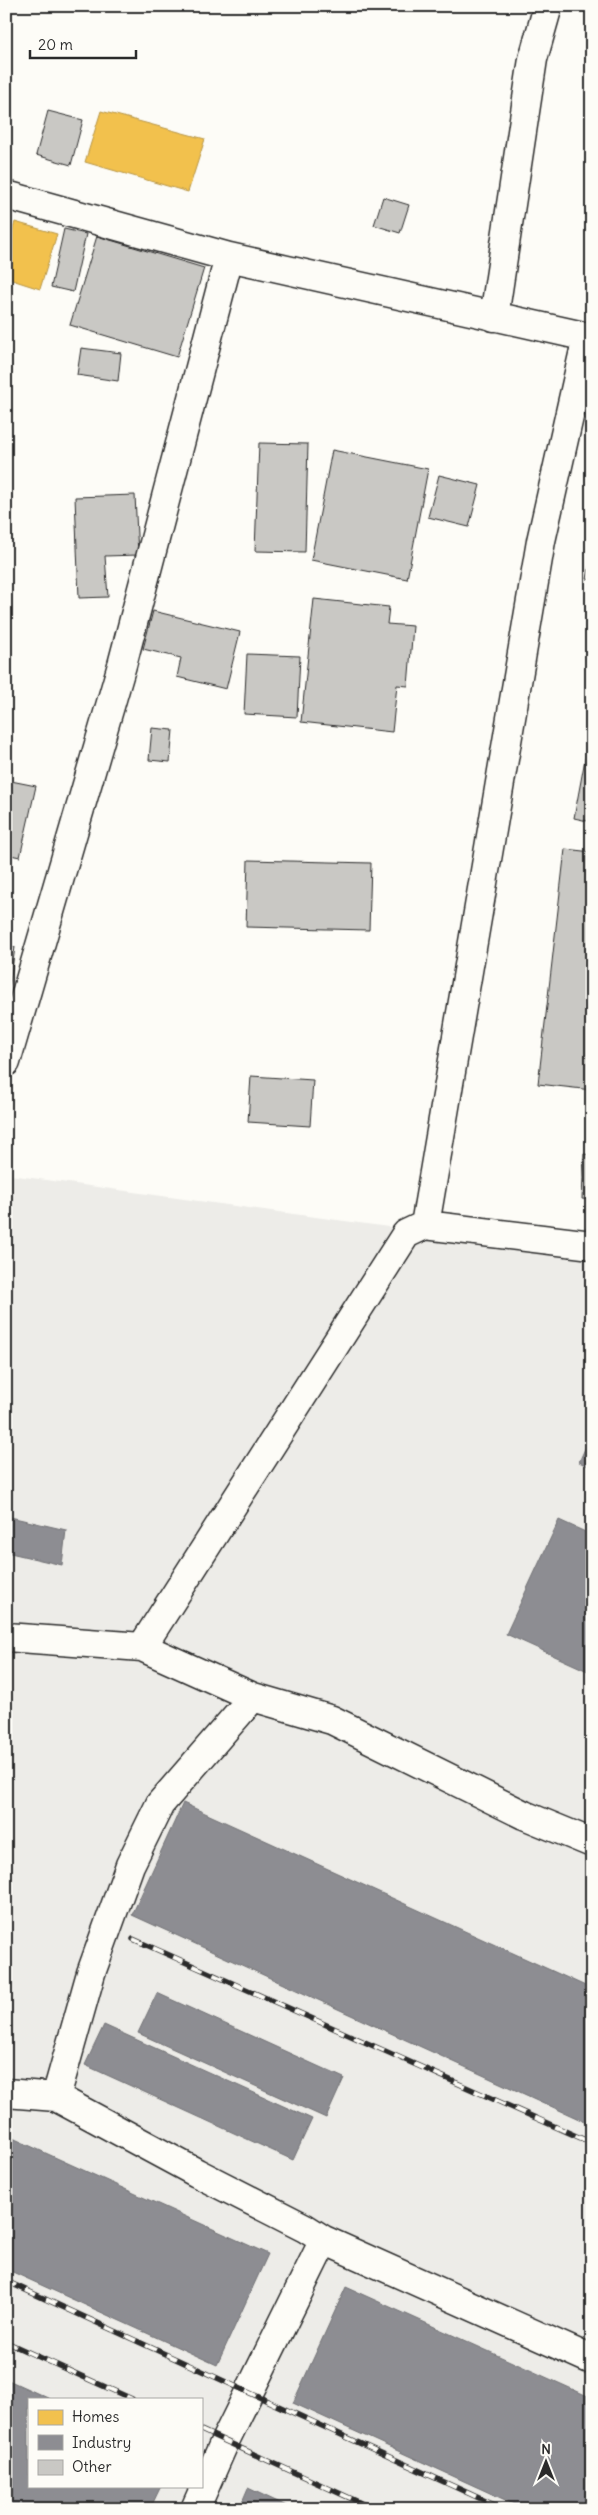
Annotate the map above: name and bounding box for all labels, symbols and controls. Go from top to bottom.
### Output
scale bar [30,28,136,60]
text: 20 m [38,35,73,54]
legend [28,2398,202,2488]
text: Homes [72,2407,119,2426]
text: Industry [72,2433,131,2452]
north arrow [520,2438,570,2488]
text: N [541,2440,551,2458]
text: Other [72,2457,112,2476]

